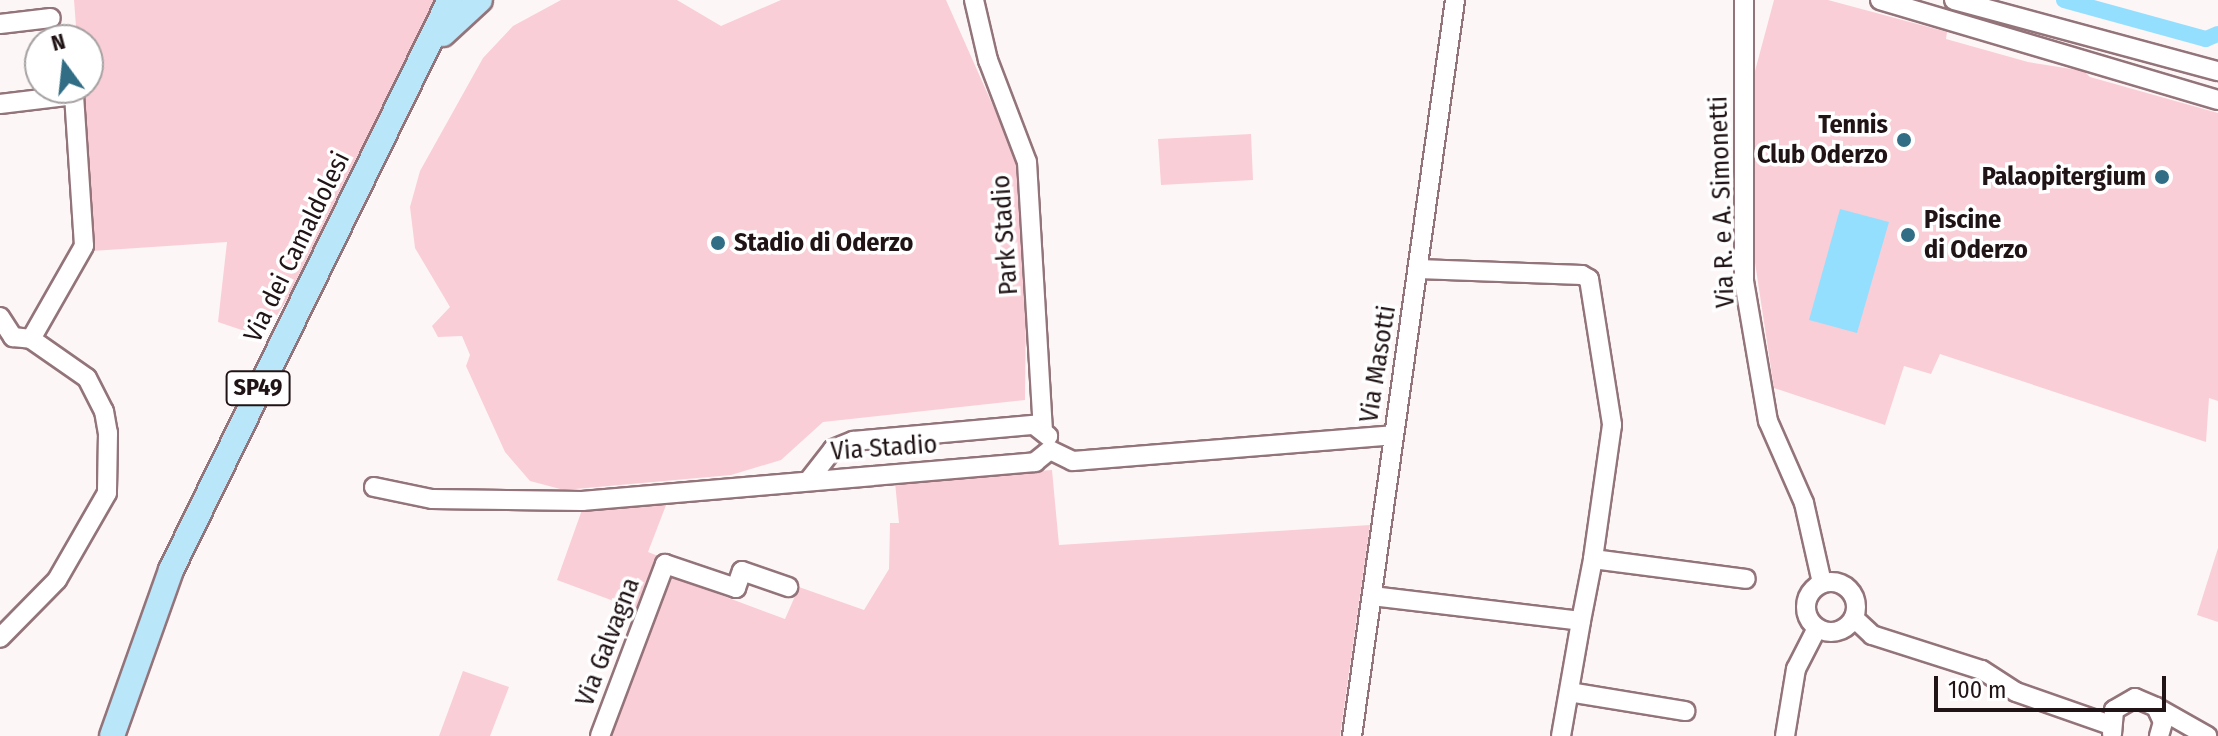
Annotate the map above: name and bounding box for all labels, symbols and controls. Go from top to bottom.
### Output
north arrow [24,24,104,104]
text: N [48,28,68,57]
street label: Via R. e A. Simonetti [1703,96,1741,308]
place label: Tennis Club Oderzo [1757,109,1888,170]
marker: Tennis Club Oderzo [1895,131,1913,149]
street label: Via dei Camaldolesi [237,147,357,347]
place label: Palaopitergium [1982,161,2146,193]
marker: Palaopitergium [2153,168,2171,186]
street label: Park Stadio [985,174,1025,296]
place label: Piscine di Oderzo [1924,204,2028,266]
marker: Piscine di Oderzo [1899,226,1917,244]
place label: Stadio di Oderzo [734,227,913,259]
marker: Stadio di Oderzo [709,234,727,252]
street label: Via Masotti [1353,303,1403,425]
road number: SP49 [224,368,292,408]
street label: Via Stadio [830,429,938,467]
street label: Via Galvagna [569,573,647,711]
scale bar [1938,660,2170,710]
text: 100 m [1948,676,2006,704]

